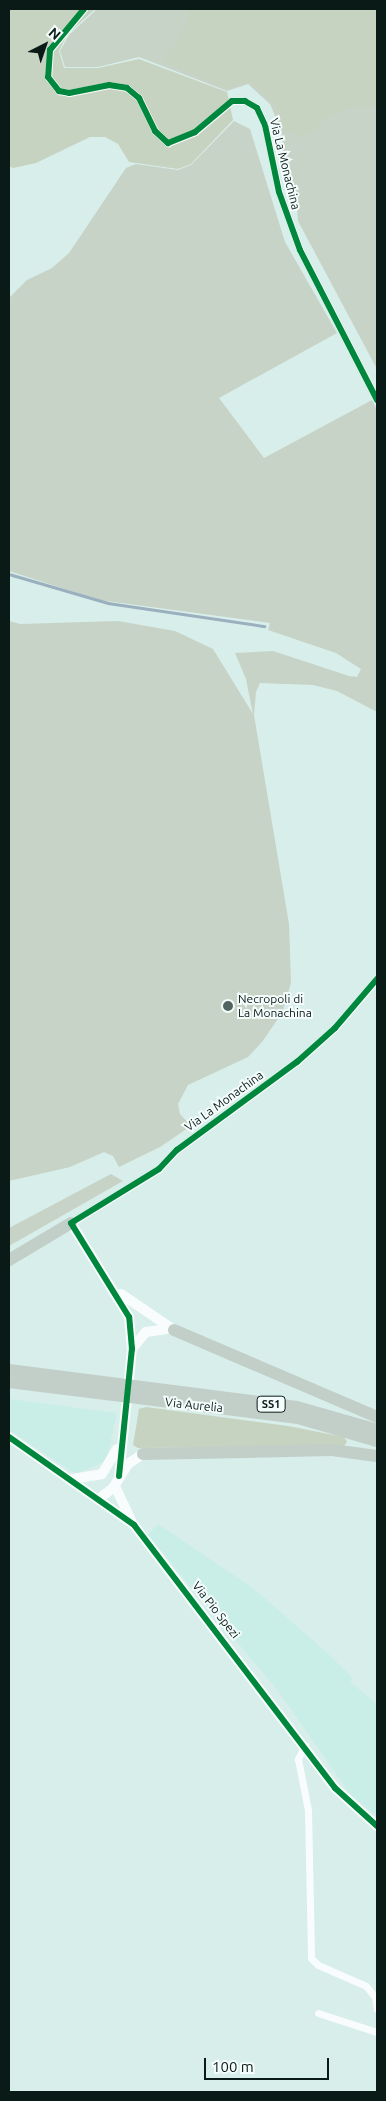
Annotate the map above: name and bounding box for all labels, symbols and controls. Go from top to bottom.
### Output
north arrow [20,20,70,70]
text: N [46,24,64,43]
street label: Via La Monachina [267,117,303,211]
place label: Necropoli di La Monachina [238,992,312,1020]
marker: Necropoli di La Monachina [222,1000,234,1012]
street label: Via La Monachina [182,1068,266,1134]
street label: Via Aurelia [164,1395,224,1415]
road number: SS1 [256,1396,286,1412]
street label: Via Pio Spezi [189,1579,243,1641]
scale bar [206,2048,331,2080]
text: 100 m [212,2058,254,2075]

